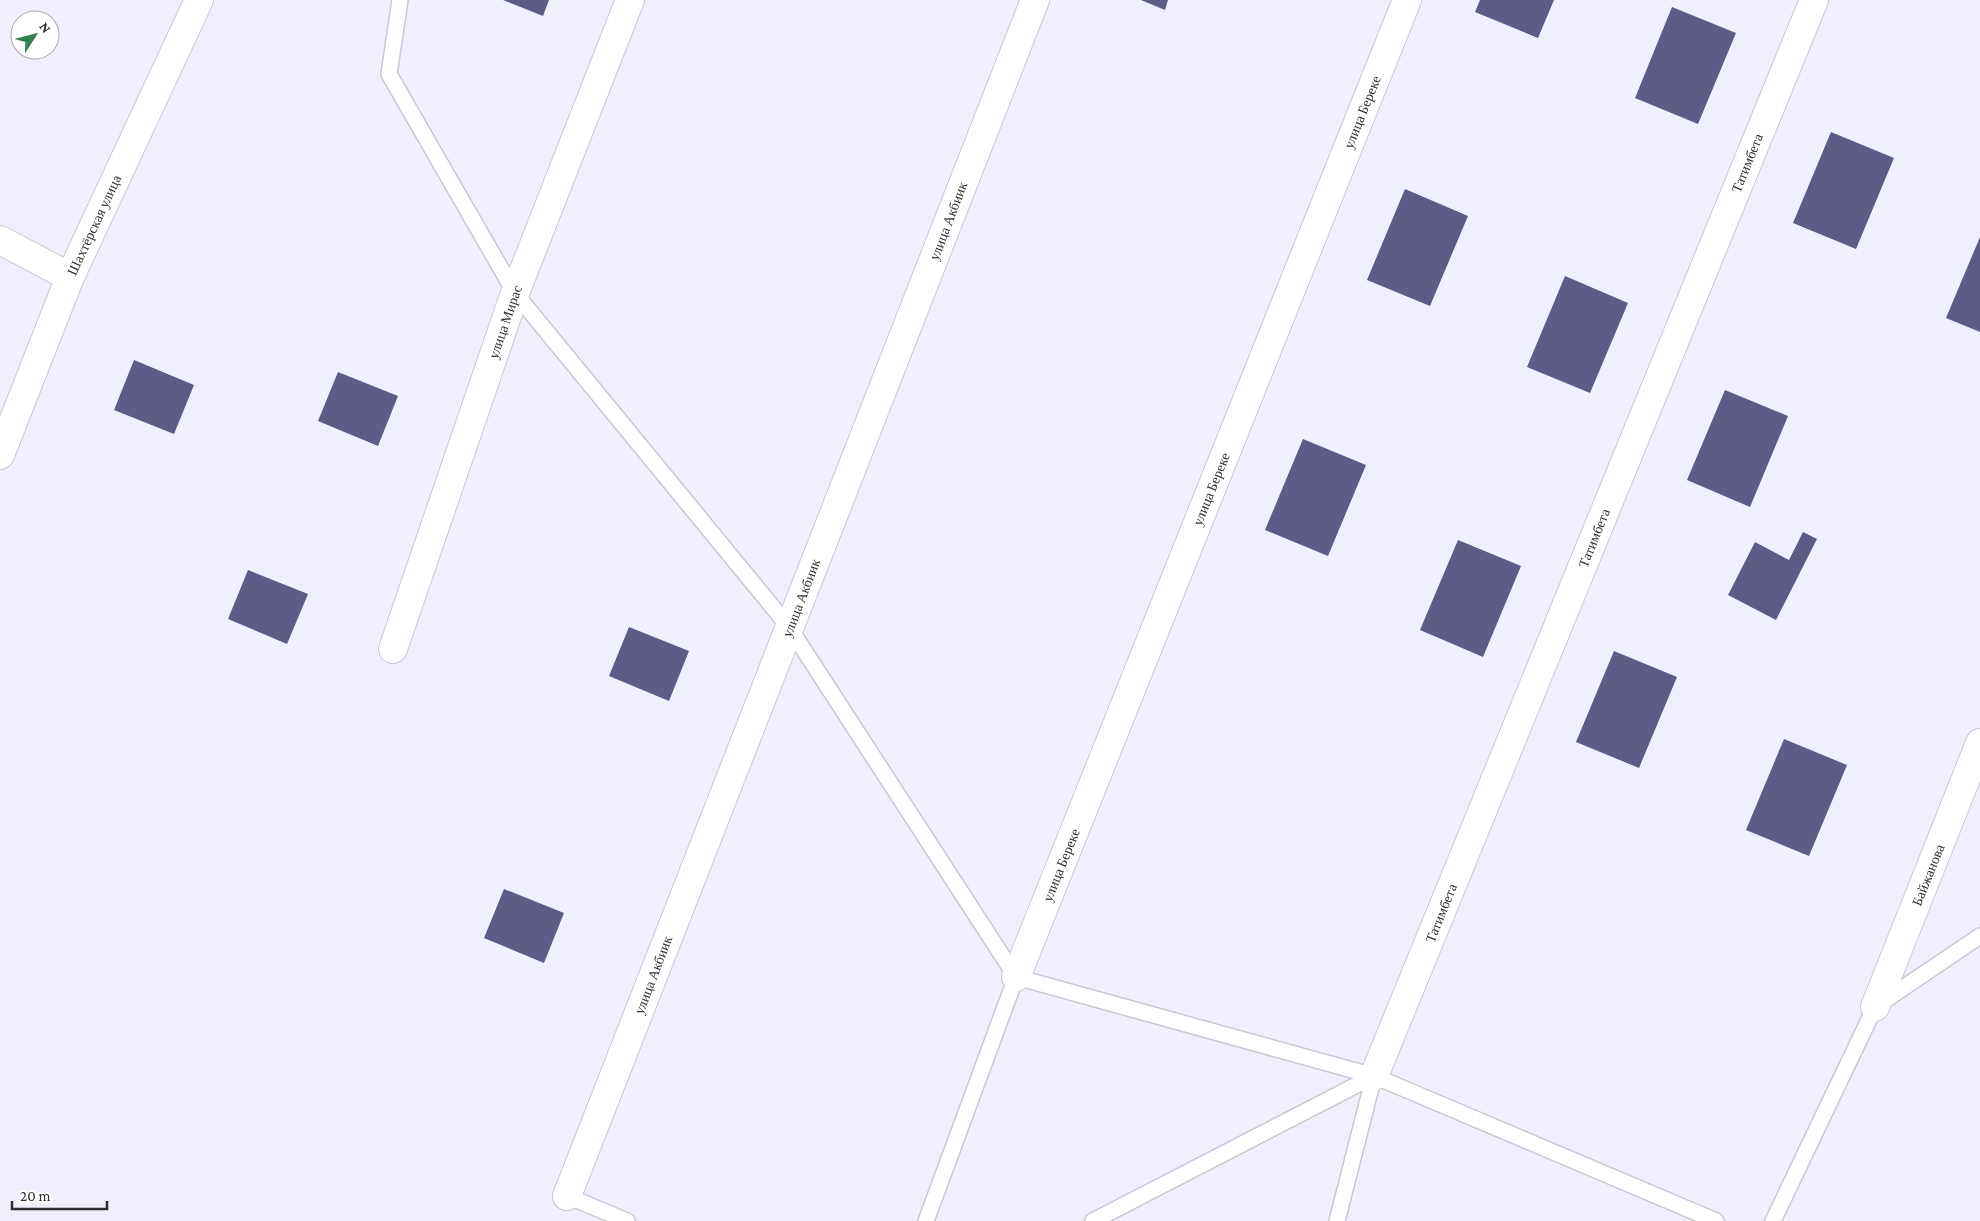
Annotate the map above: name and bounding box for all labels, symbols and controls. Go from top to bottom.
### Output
north arrow [10,10,60,60]
text: N [36,19,55,36]
street label: улица Береке [1340,73,1384,151]
street label: Татимбета [1728,130,1766,195]
street label: Шахтёрская улица [64,172,125,278]
street label: улица Акбиик [926,179,970,262]
street label: улица Мирас [485,283,525,361]
street label: улица Береке [1189,450,1233,528]
street label: Татимбета [1575,505,1613,570]
street label: улица Акбиик [779,556,823,639]
street label: улица Береке [1039,826,1083,904]
street label: Байжанова [1908,841,1948,908]
street label: Татимбета [1422,880,1460,945]
street label: улица Акбиик [631,933,675,1016]
scale bar [12,1178,108,1210]
text: 20 m [20,1188,51,1204]

